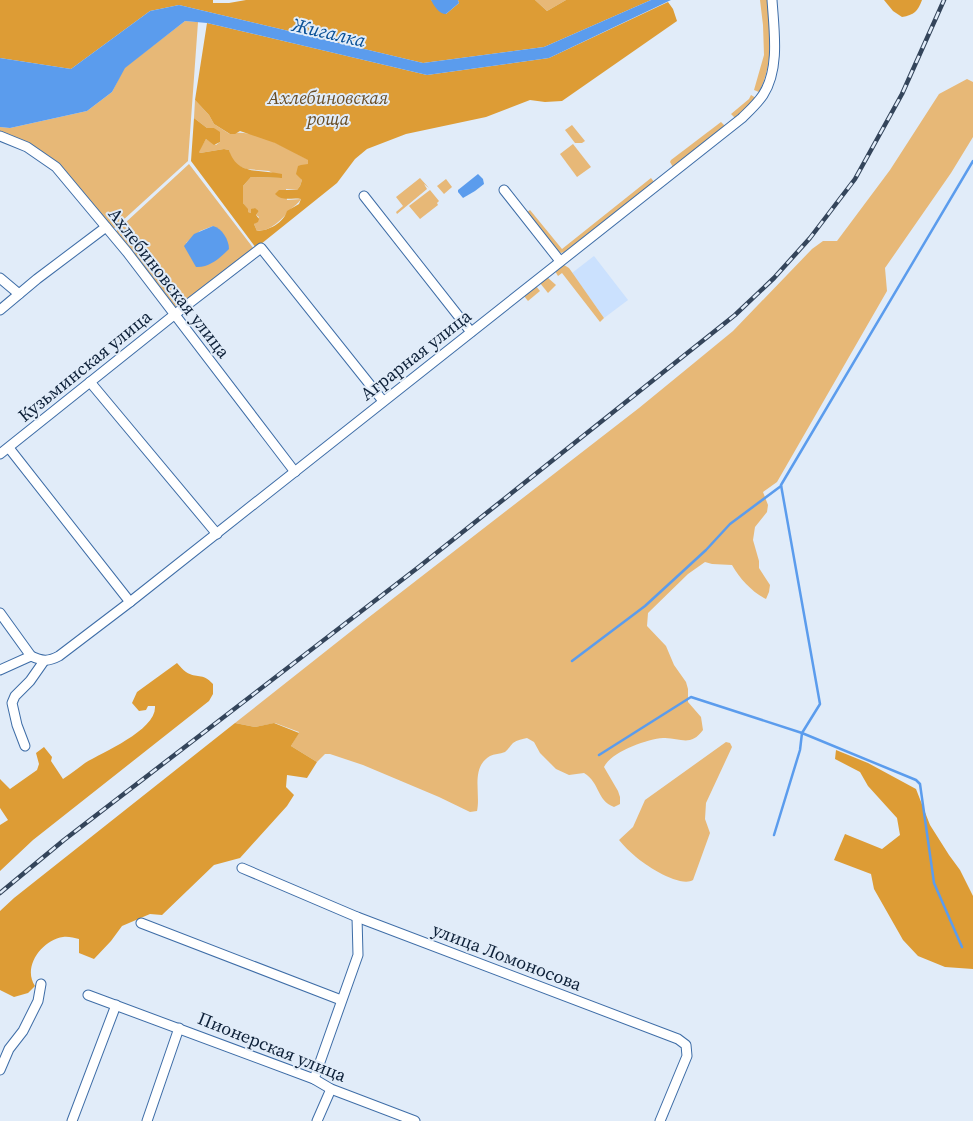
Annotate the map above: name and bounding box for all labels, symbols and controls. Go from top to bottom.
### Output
water label: Жигалка [289,11,368,53]
park label: Ахлебиновская роща [267,85,388,131]
street label: Ахлебиновская улица [103,202,237,364]
street label: Кузьминская улица [13,303,157,427]
street label: Аграрная улица [355,303,477,406]
street label: улица Ломоносова [429,917,586,997]
street label: Пионерская улица [194,1005,351,1088]

